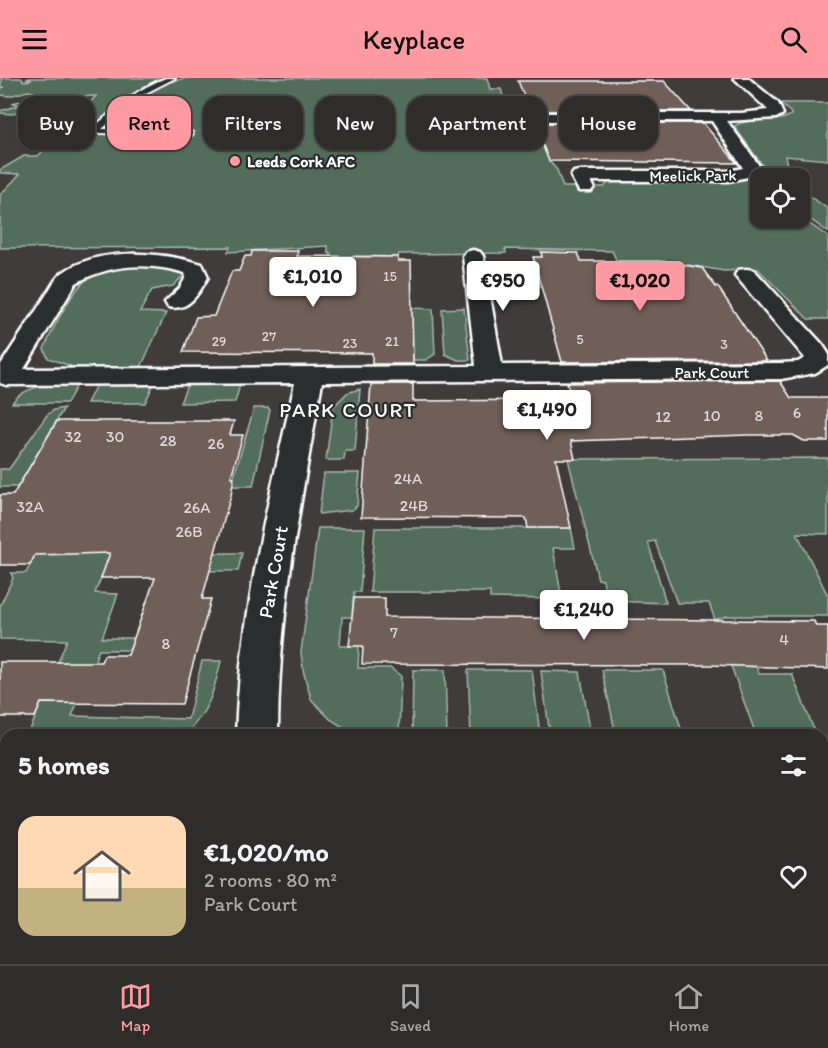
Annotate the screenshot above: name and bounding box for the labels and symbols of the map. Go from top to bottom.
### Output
place label: Leeds Cork AFC [247,152,356,171]
marker: Leeds Cork AFC [228,154,242,168]
street label: Meelick Park [649,165,737,186]
pin: €1,010 [264,257,362,308]
pin: €950 [467,261,539,312]
pin: €1,020 [591,261,689,312]
house number: 15 [383,268,397,285]
house number: 27 [262,328,276,345]
house number: 5 [576,331,584,348]
house number: 29 [212,333,226,350]
house number: 21 [385,333,399,350]
house number: 23 [343,335,358,352]
house number: 3 [720,336,728,353]
street label: Park Court [675,363,749,382]
pin: €1,490 [498,390,596,441]
district label: PARK COURT [279,397,417,422]
house number: 6 [793,403,801,422]
house number: 10 [703,406,721,425]
house number: 8 [755,406,764,425]
house number: 12 [655,407,672,426]
house number: 32 [64,427,82,446]
house number: 30 [106,427,124,446]
house number: 28 [159,431,177,450]
house number: 26 [208,434,224,453]
house number: 24A [394,469,422,488]
house number: 24B [400,496,428,515]
house number: 32A [16,497,44,516]
house number: 26A [183,498,211,517]
house number: 26B [175,522,203,541]
street label: Park Court [253,524,293,620]
pin: €1,240 [535,590,633,641]
house number: 7 [390,623,398,642]
house number: 4 [779,630,789,649]
house number: 8 [162,634,171,653]

